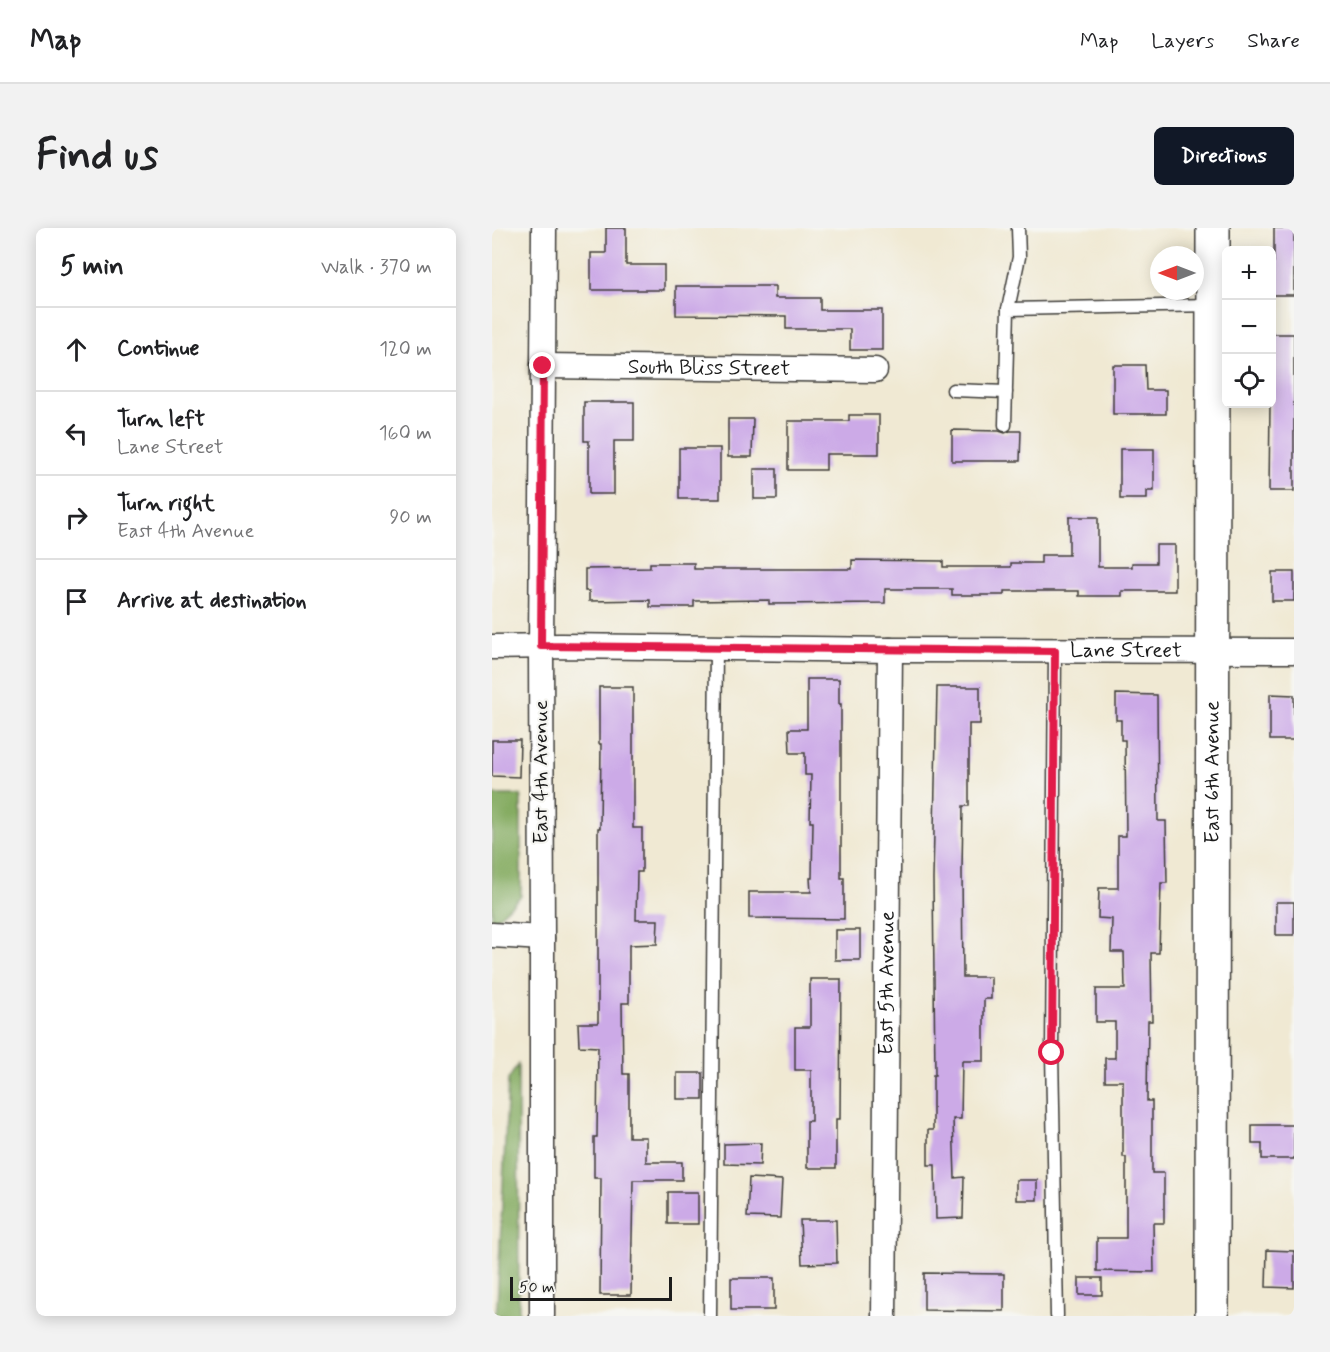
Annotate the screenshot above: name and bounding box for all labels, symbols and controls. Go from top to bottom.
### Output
text: Map [30,23,81,60]
text: Map [1080,27,1118,55]
text: Layers [1151,27,1214,55]
text: Share [1247,27,1300,55]
button: Directions [1154,127,1294,185]
text: Find us [36,129,158,184]
north arrow [1150,246,1204,300]
map controls [1222,246,1276,408]
button: + [1222,246,1276,300]
text: 5 min [60,250,124,284]
text: Walk · 370 m [321,254,432,281]
button: − [1222,300,1276,354]
icon: ahead [60,333,93,366]
text: Continue [117,335,199,363]
text: 120 m [379,336,432,363]
route end [529,352,555,378]
street label: South Bliss Street [628,353,790,383]
button: locate [1222,354,1276,408]
text: Turn left [117,406,205,434]
icon: left [60,417,93,450]
text: 160 m [379,420,432,447]
text: Lane Street [117,434,224,461]
text: Turn right [117,490,215,518]
icon: right [60,501,93,534]
text: 90 m [389,504,432,531]
text: East 4th Avenue [117,518,254,545]
icon: arrive [60,585,93,618]
text: Arrive at destination [117,587,307,615]
street label: Lane Street [1070,636,1182,665]
street label: East 4th Avenue [527,700,555,844]
street label: East 6th Avenue [1198,701,1227,843]
street label: East 5th Avenue [872,911,902,1055]
route start [1038,1039,1064,1065]
scale bar [510,1274,672,1302]
text: 50 m [519,1277,555,1298]

